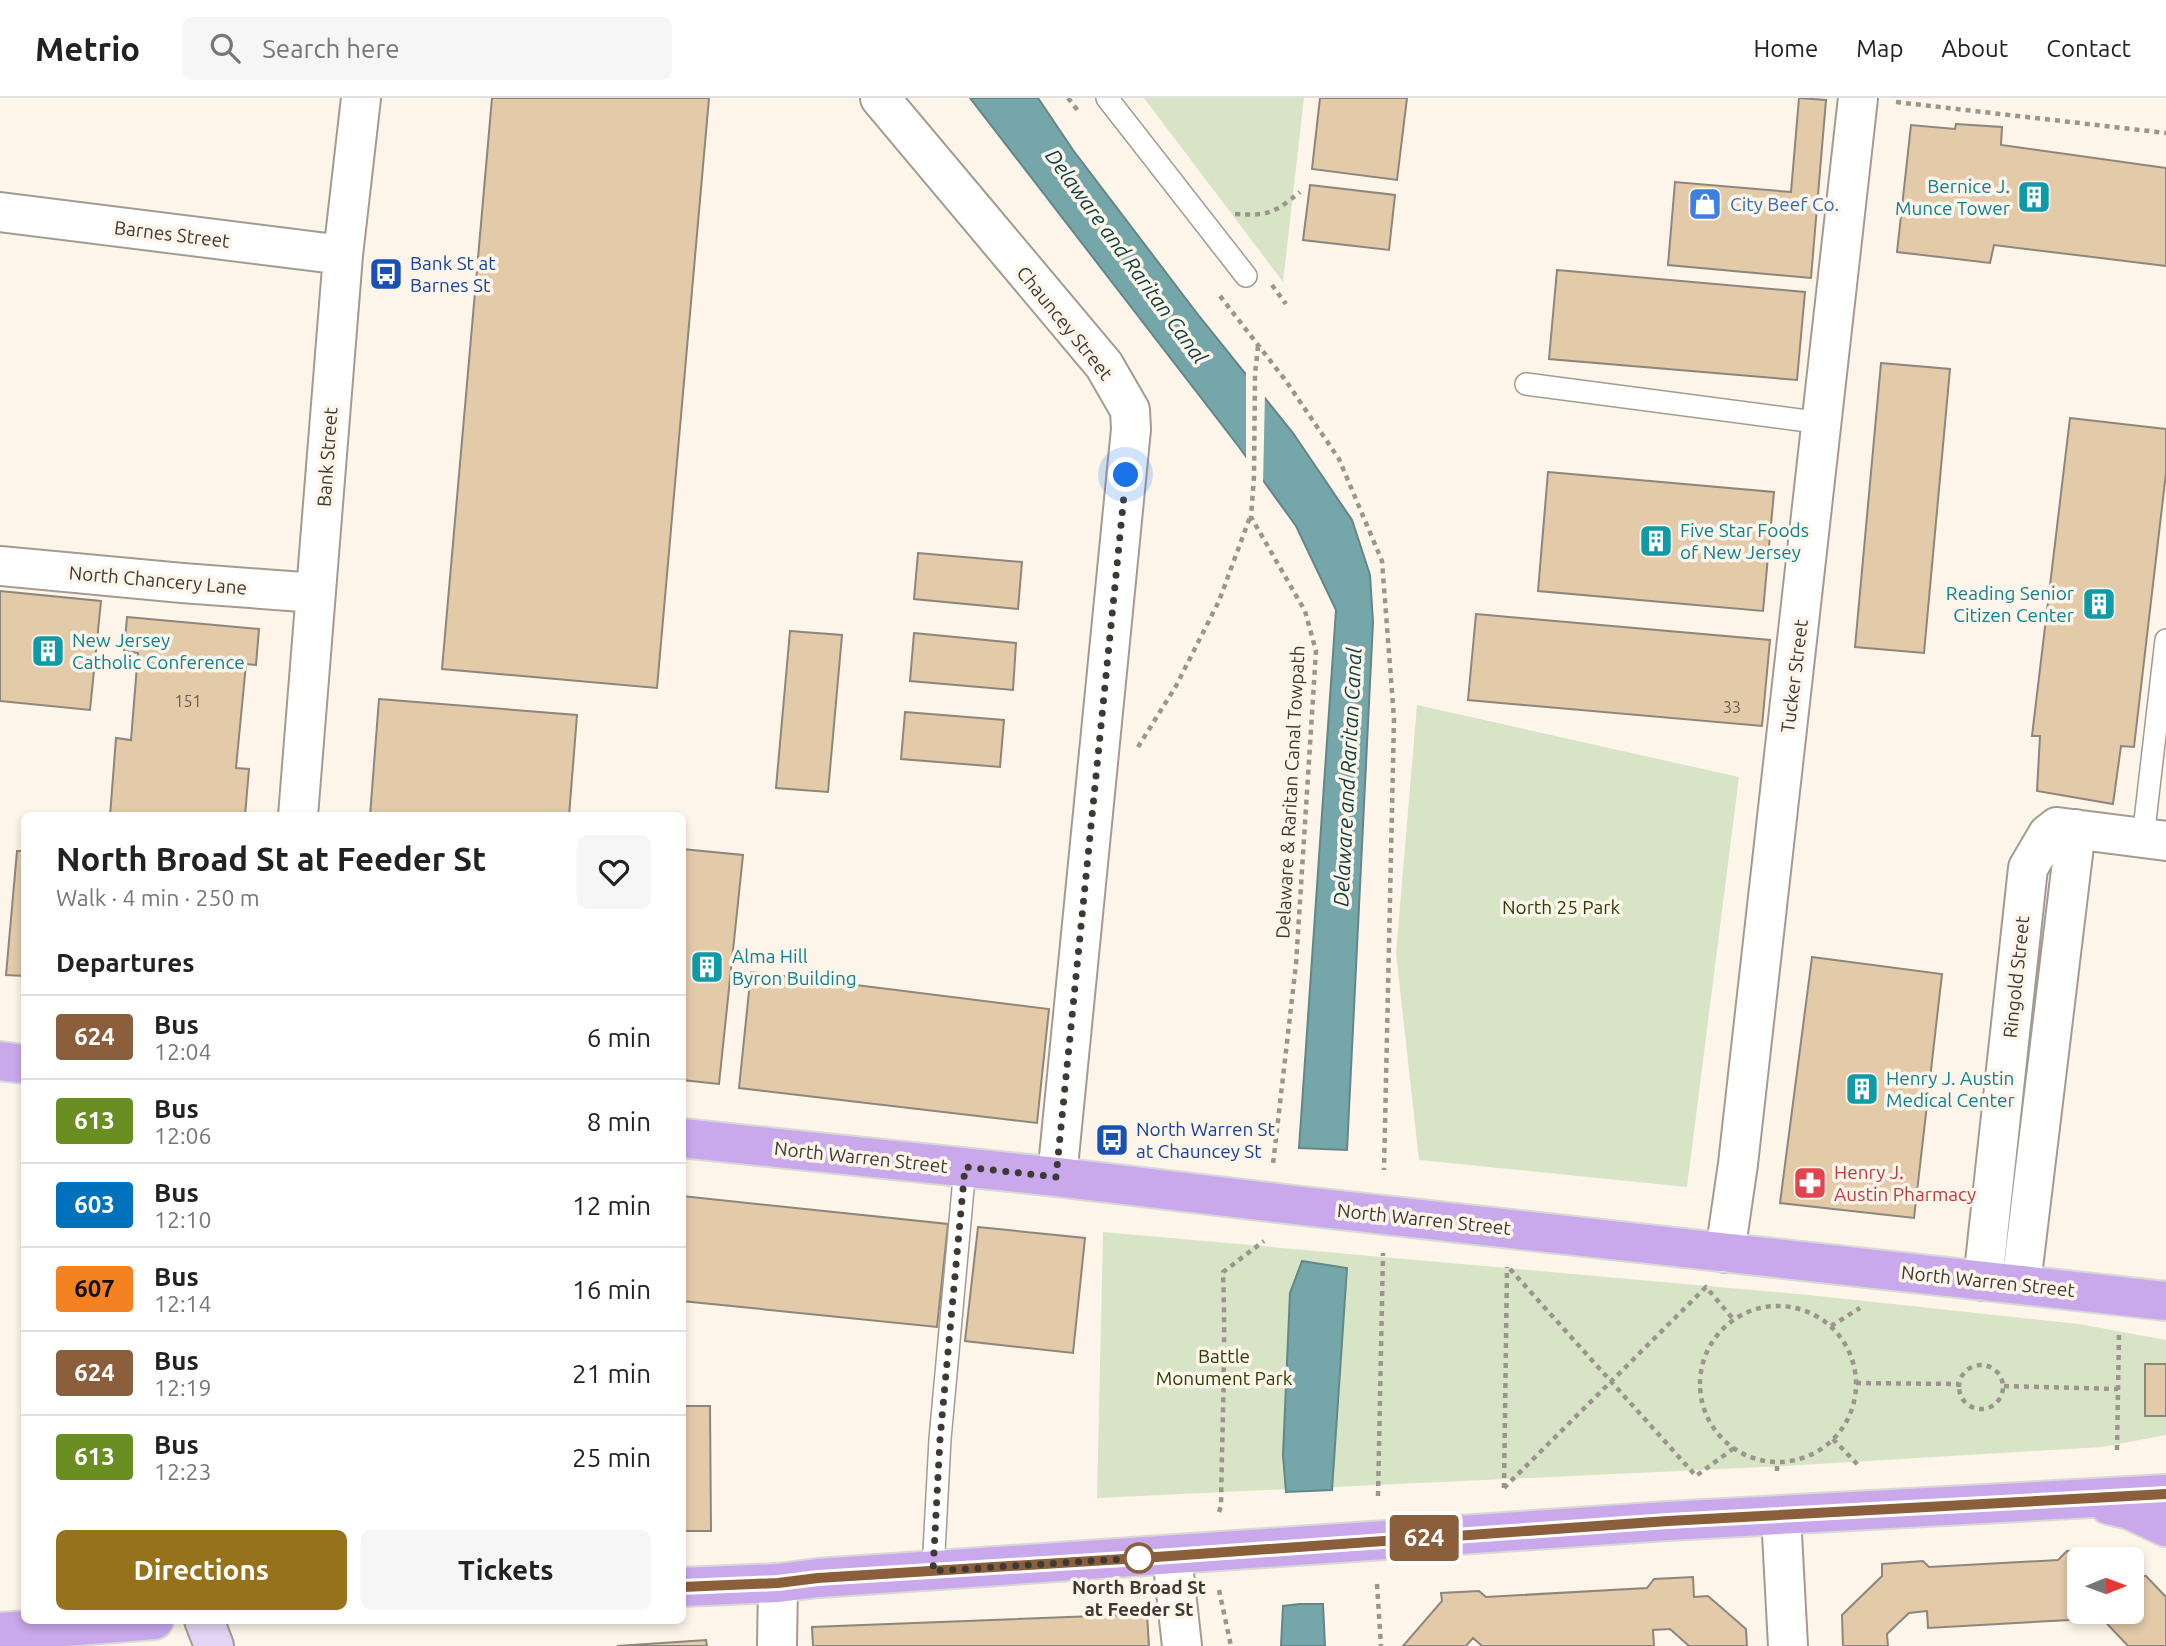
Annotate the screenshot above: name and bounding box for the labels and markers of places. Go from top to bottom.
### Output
place label: Bernice J. Munce Tower [1895,175,2010,219]
building icon: Bernice J. Munce Tower [2015,178,2053,216]
shop icon: City Beef Co. [1686,185,1724,223]
place label: City Beef Co. [1730,193,1839,215]
place label: Bank St at Barnes St [410,252,496,296]
bus stop icon: Bank St at Barnes St [367,255,405,293]
place label: Five Star Foods of New Jersey [1680,519,1809,563]
building icon: Five Star Foods of New Jersey [1637,522,1675,560]
place label: Reading Senior Citizen Center [1946,582,2074,626]
building icon: Reading Senior Citizen Center [2080,585,2118,623]
place label: New Jersey Catholic Conference [72,629,245,673]
building icon: New Jersey Catholic Conference [29,632,67,670]
place label: Alma Hill Byron Building [732,945,857,989]
building icon: Alma Hill Byron Building [688,948,726,986]
place label: Henry J. Austin Medical Center [1886,1067,2015,1111]
building icon: Henry J. Austin Medical Center [1843,1070,1881,1108]
place label: North Warren St at Chauncey St [1136,1118,1276,1162]
bus stop icon: North Warren St at Chauncey St [1093,1121,1131,1159]
place label: Henry J. Austin Pharmacy [1834,1161,1976,1205]
pharmacy icon: Henry J. Austin Pharmacy [1791,1164,1829,1202]
marker: North Broad St at Feeder St [1124,1543,1154,1573]
place label: North Broad St at Feeder St [1072,1576,1206,1620]

